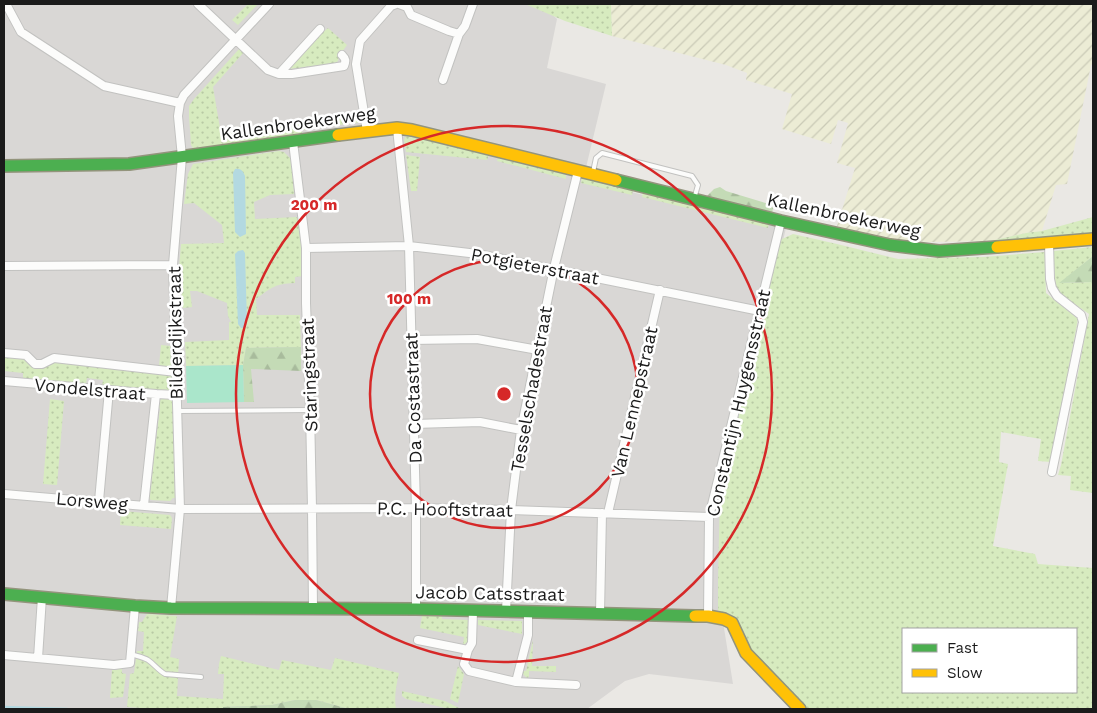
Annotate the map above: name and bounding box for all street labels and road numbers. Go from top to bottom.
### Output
street label: Kallenbroekerweg [219,102,377,144]
street label: Kallenbroekerweg [765,188,923,242]
street label: Potgieterstraat [469,243,601,289]
street label: Bilderdijkstraat [163,266,187,400]
street label: Constantijn Huygensstraat [702,287,775,519]
street label: Tesselschadestraat [506,304,556,474]
street label: Staringstraat [297,317,321,432]
street label: Van Lennepstraat [606,324,662,480]
street label: Da Costastraat [400,332,426,464]
street label: Vondelstraat [33,374,147,404]
street label: Lorsweg [55,487,129,515]
street label: P.C. Hooftstraat [377,497,514,521]
street label: Jacob Catsstraat [415,581,565,605]

